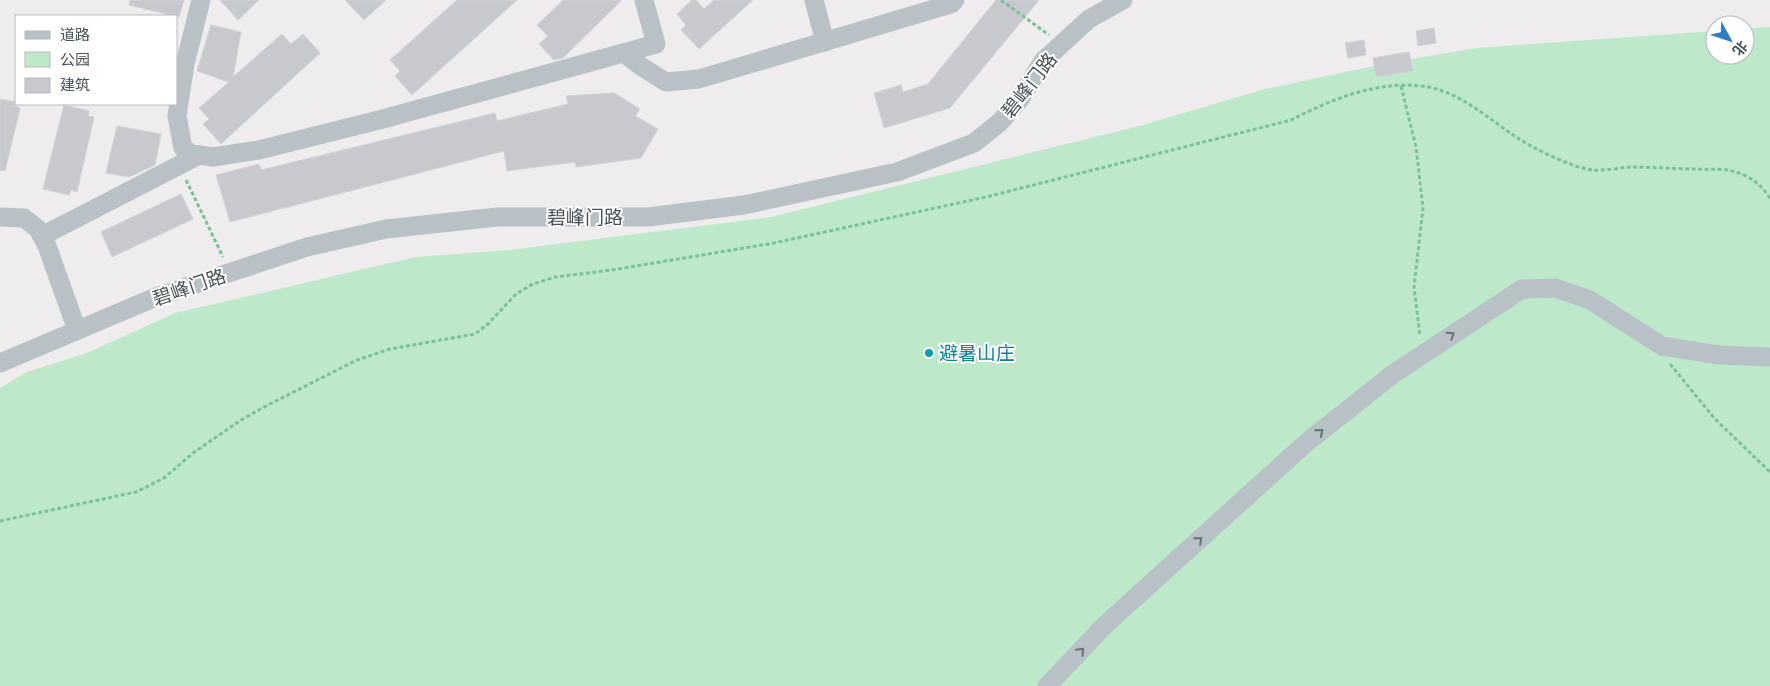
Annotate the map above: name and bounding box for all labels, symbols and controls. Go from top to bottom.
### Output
legend [15,15,178,105]
north arrow [1705,15,1755,65]
text: 道路 [60,25,90,44]
text: 北 [1729,37,1751,60]
street label: 碧峰门路 [996,48,1063,123]
text: 公园 [60,50,90,69]
text: 建筑 [60,75,90,94]
street label: 碧峰门路 [547,205,623,230]
street label: 碧峰门路 [149,263,229,312]
one-way arrow [1446,332,1455,342]
place label: 避暑山庄 [939,341,1015,366]
marker: 避暑山庄 [923,347,935,359]
one-way arrow [1315,428,1324,437]
one-way arrow [1194,537,1203,546]
one-way arrow [1075,647,1084,656]

